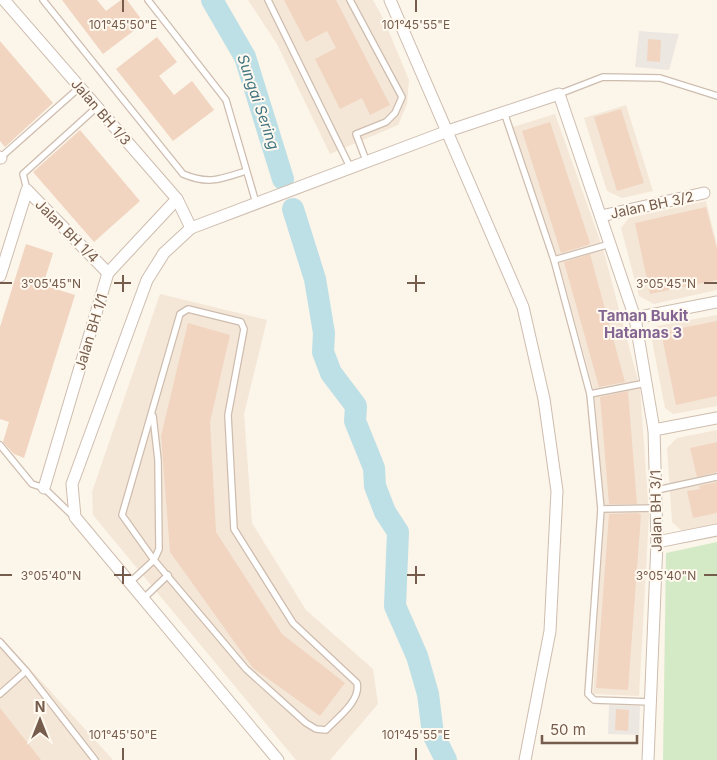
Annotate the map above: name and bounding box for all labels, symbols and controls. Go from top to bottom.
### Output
text: 101°45'50"E [89,17,157,32]
text: 101°45'55"E [382,17,450,32]
water label: Sungai Sering [233,52,284,152]
street label: Jalan BH 1/3 [68,75,135,148]
street label: Jalan BH 3/2 [609,187,695,222]
street label: Jalan BH 1/4 [32,195,103,266]
text: 3°05'45"N [21,276,81,291]
text: 3°05'45"N [636,276,696,291]
street label: Jalan BH 1/1 [71,291,110,372]
district label: Taman Bukit Hatamas 3 [598,306,689,342]
street label: Jalan BH 3/1 [646,470,665,552]
text: 3°05'40"N [21,568,81,583]
text: 3°05'40"N [636,568,696,583]
north arrow [15,695,65,745]
text: N [35,698,45,715]
scale bar [542,712,637,744]
text: 50 m [550,720,586,739]
text: 101°45'50"E [89,727,157,742]
text: 101°45'55"E [382,727,450,742]

